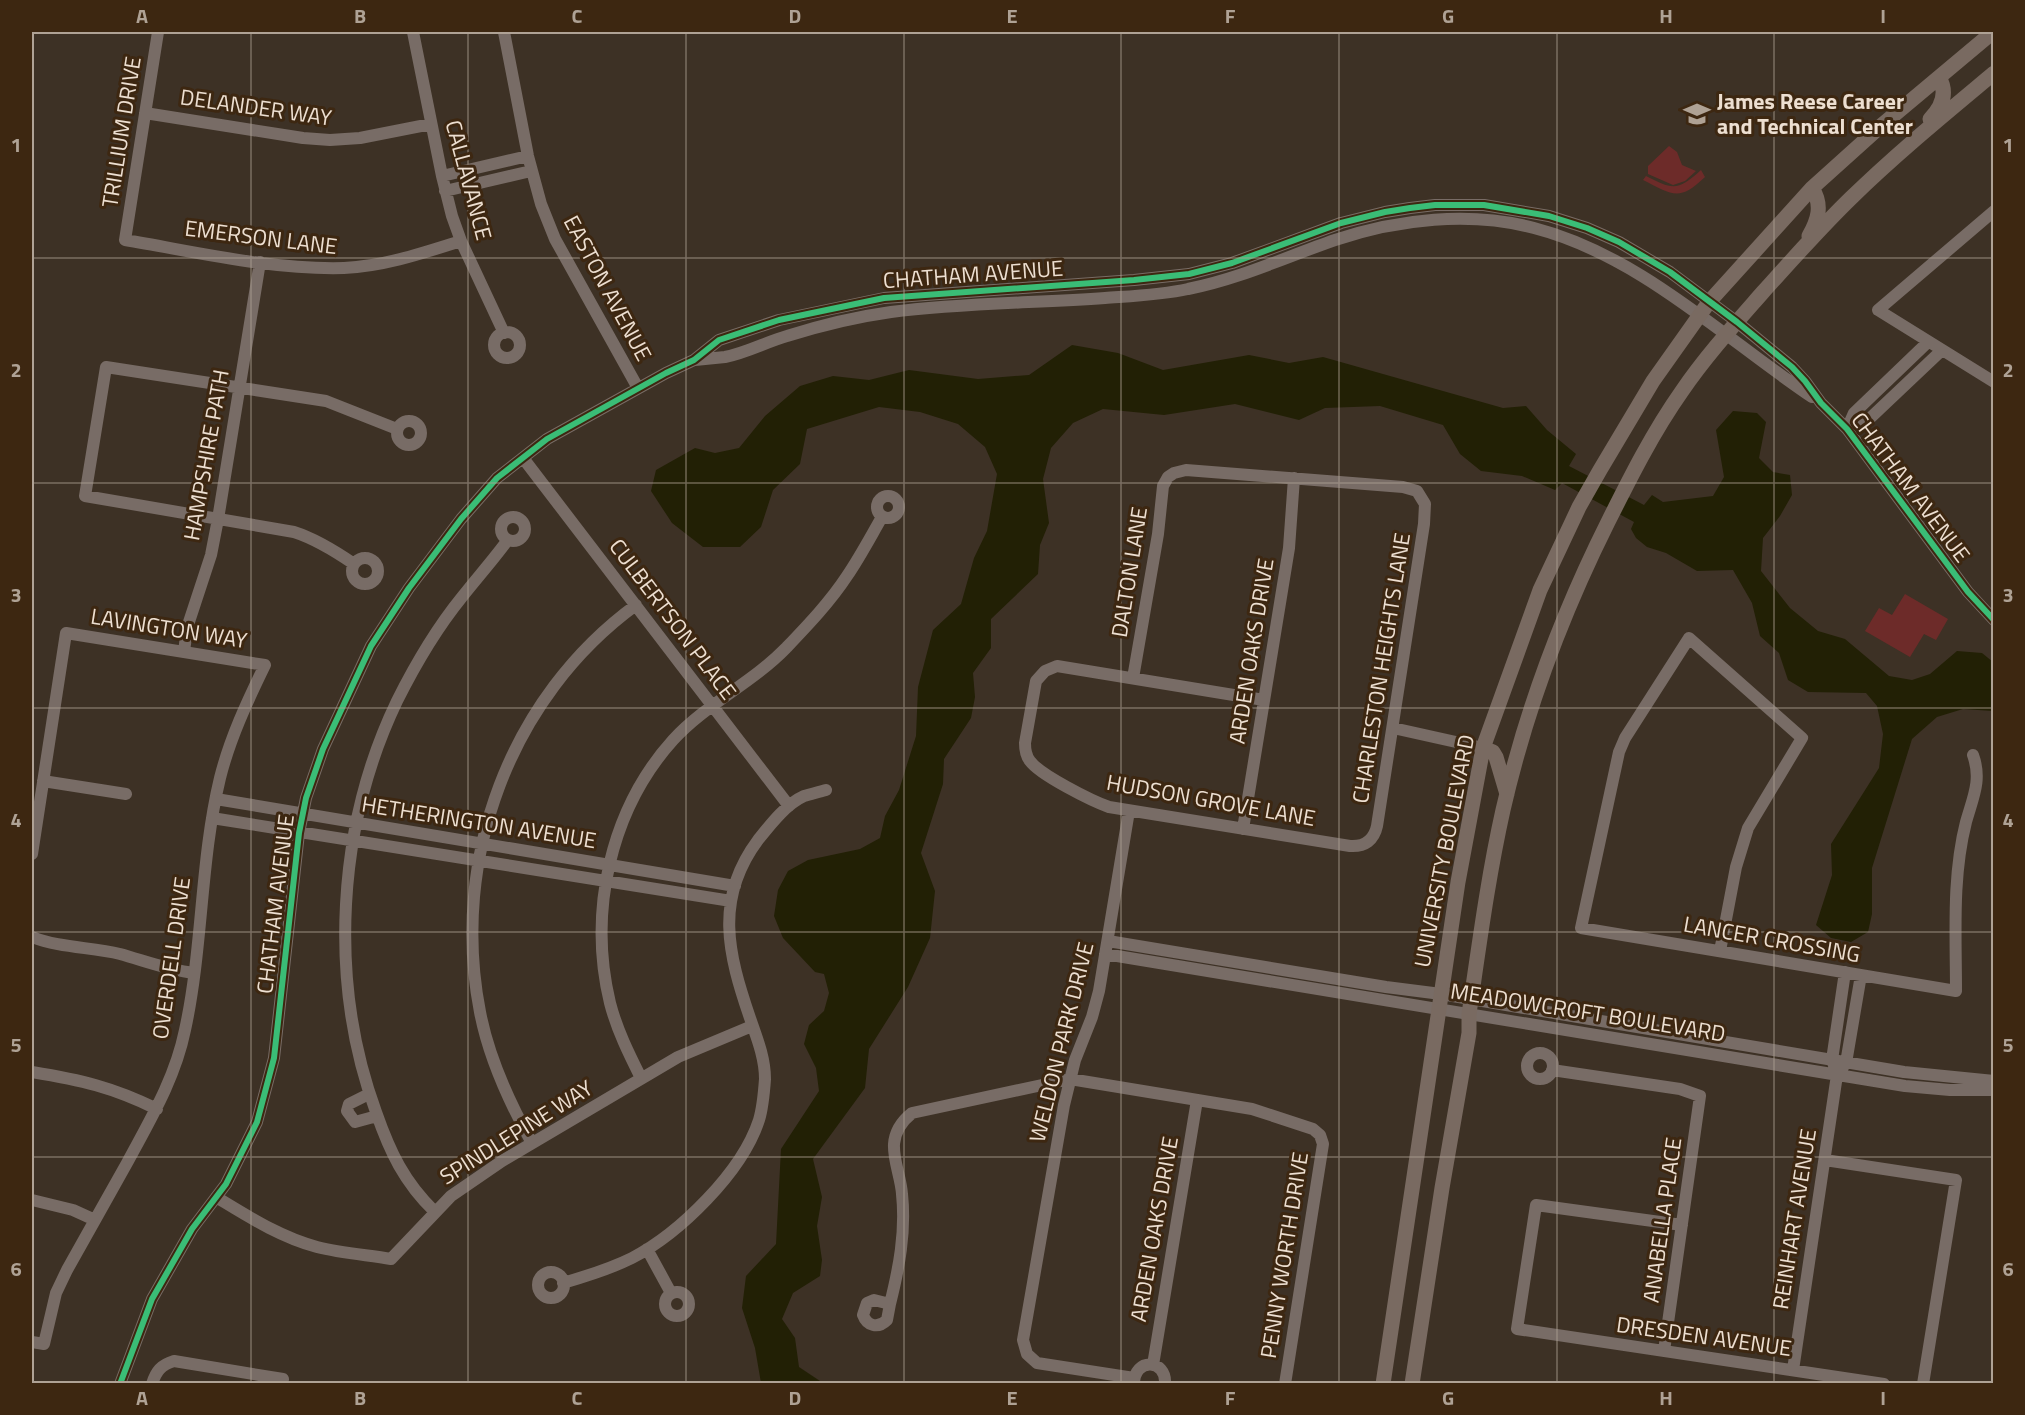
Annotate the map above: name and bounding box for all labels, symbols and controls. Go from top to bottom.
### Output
text: A [136,0,148,31]
text: B [354,0,366,31]
text: C [572,0,583,31]
text: D [789,0,801,31]
text: E [1006,0,1018,31]
text: F [1225,0,1236,31]
text: G [1442,0,1454,31]
text: H [1659,0,1673,31]
text: I [1880,0,1886,31]
street label: TRILLIUM DRIVE [92,54,150,210]
street label: DELANDER WAY [178,80,334,134]
place label: James Reese Career and Technical Center [1717,84,1913,143]
school or university icon: James Reese Career and Technical Center [1682,99,1712,129]
street label: CALLAVANCE [437,116,501,244]
text: 1 [10,129,22,160]
text: 1 [2002,129,2014,160]
street label: EASTON AVENUE [555,209,661,367]
street label: EMERSON LANE [183,211,339,263]
street label: CHATHAM AVENUE [882,251,1064,297]
text: 2 [10,354,22,385]
text: 2 [2002,354,2014,385]
street label: HAMPSHIRE PATH [174,367,238,543]
street label: CHATHAM AVENUE [1843,405,1979,569]
street label: DALTON LANE [1102,504,1156,640]
street label: CHARLESTON HEIGHTS LANE [1343,530,1419,806]
street label: CULBERTSON PLACE [601,531,745,707]
street label: ARDEN OAKS DRIVE [1220,556,1282,746]
text: 3 [10,579,22,610]
text: 3 [2002,579,2014,610]
street label: LAVINGTON WAY [88,599,250,657]
street label: UNIVERSITY BOULEVARD [1405,732,1483,970]
street label: HUDSON GROVE LANE [1104,765,1318,835]
street label: HETHERINGTON AVENUE [359,787,599,857]
text: 4 [10,804,22,835]
text: 4 [2002,804,2014,835]
street label: CHATHAM AVENUE [247,812,303,996]
street label: OVERDELL DRIVE [143,875,199,1041]
street label: LANCER CROSSING [1681,907,1863,971]
street label: WELDON PARK DRIVE [1020,938,1102,1146]
street label: MEADOWCROFT BOULEVARD [1448,973,1728,1051]
text: 5 [10,1029,22,1060]
text: 5 [2002,1029,2014,1060]
street label: SPINDLEPINE WAY [433,1071,600,1193]
street label: REINHART AVENUE [1763,1126,1825,1312]
street label: ARDEN OAKS DRIVE [1121,1134,1187,1324]
street label: ANABELLA PLACE [1634,1135,1690,1305]
street label: PENNY WORTH DRIVE [1251,1149,1317,1361]
text: 6 [10,1253,22,1284]
text: 6 [2002,1253,2014,1284]
street label: DRESDEN AVENUE [1614,1307,1794,1365]
text: A [136,1382,148,1413]
text: B [354,1382,366,1413]
text: C [572,1382,583,1413]
text: D [789,1382,801,1413]
text: E [1006,1382,1018,1413]
text: F [1225,1382,1236,1413]
text: G [1442,1382,1454,1413]
text: H [1659,1382,1673,1413]
text: I [1880,1382,1886,1413]

